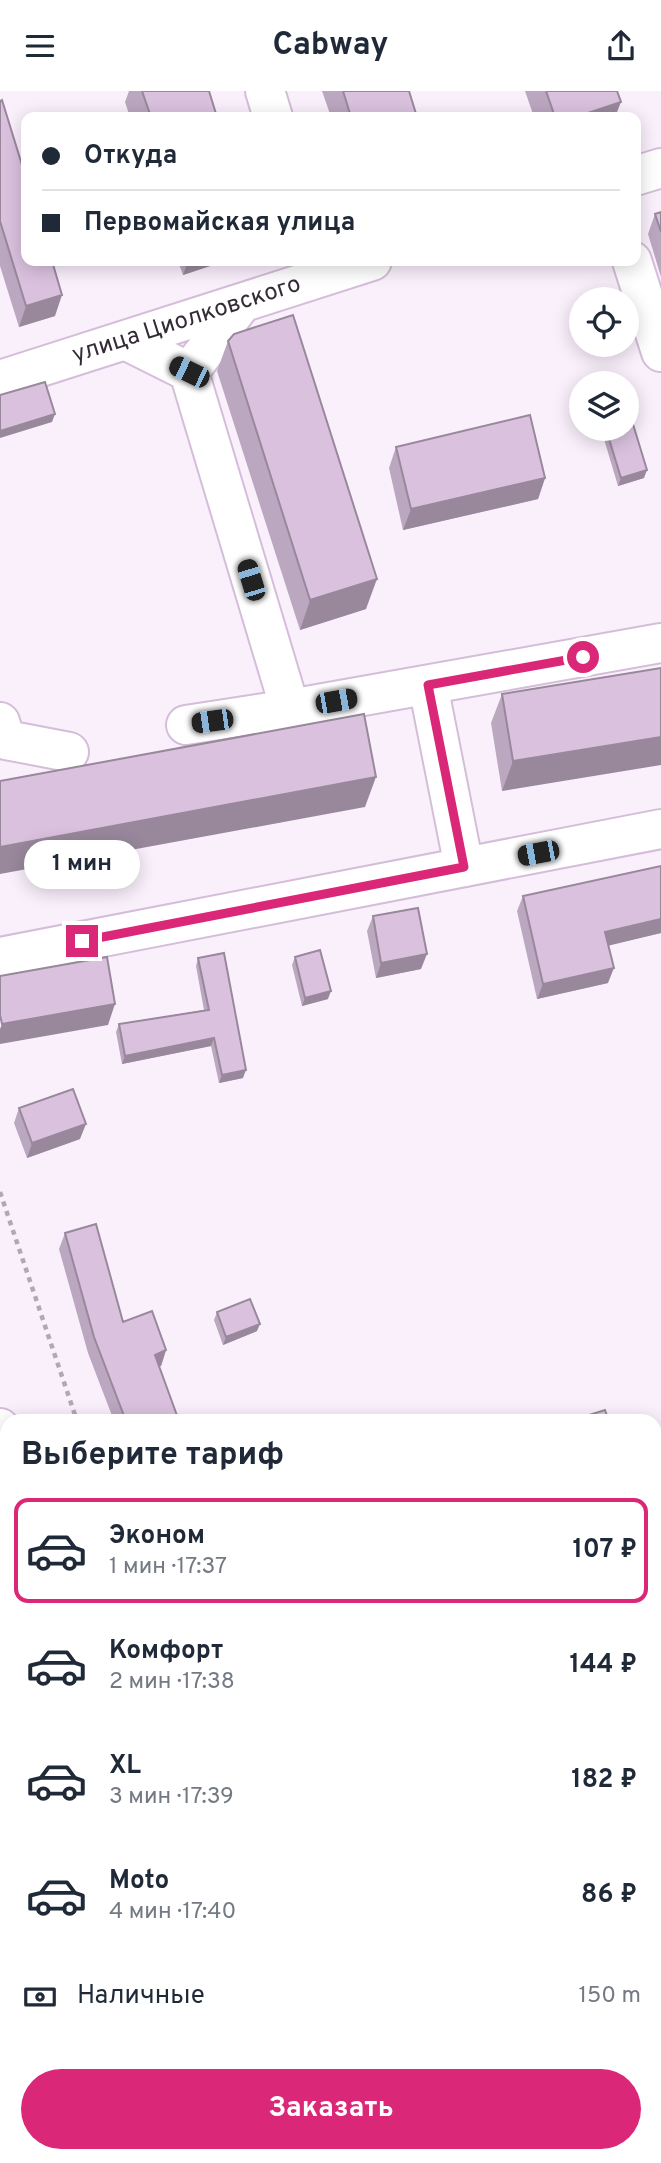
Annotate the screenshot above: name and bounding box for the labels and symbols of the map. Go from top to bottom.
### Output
street label: улица Циолковского [69,270,305,371]
car [166,353,213,391]
car [235,557,268,603]
route start [567,641,599,673]
car [314,687,359,715]
car [190,708,235,734]
callout: 1 мин [24,839,140,889]
car [516,839,561,867]
route end [66,925,98,957]

